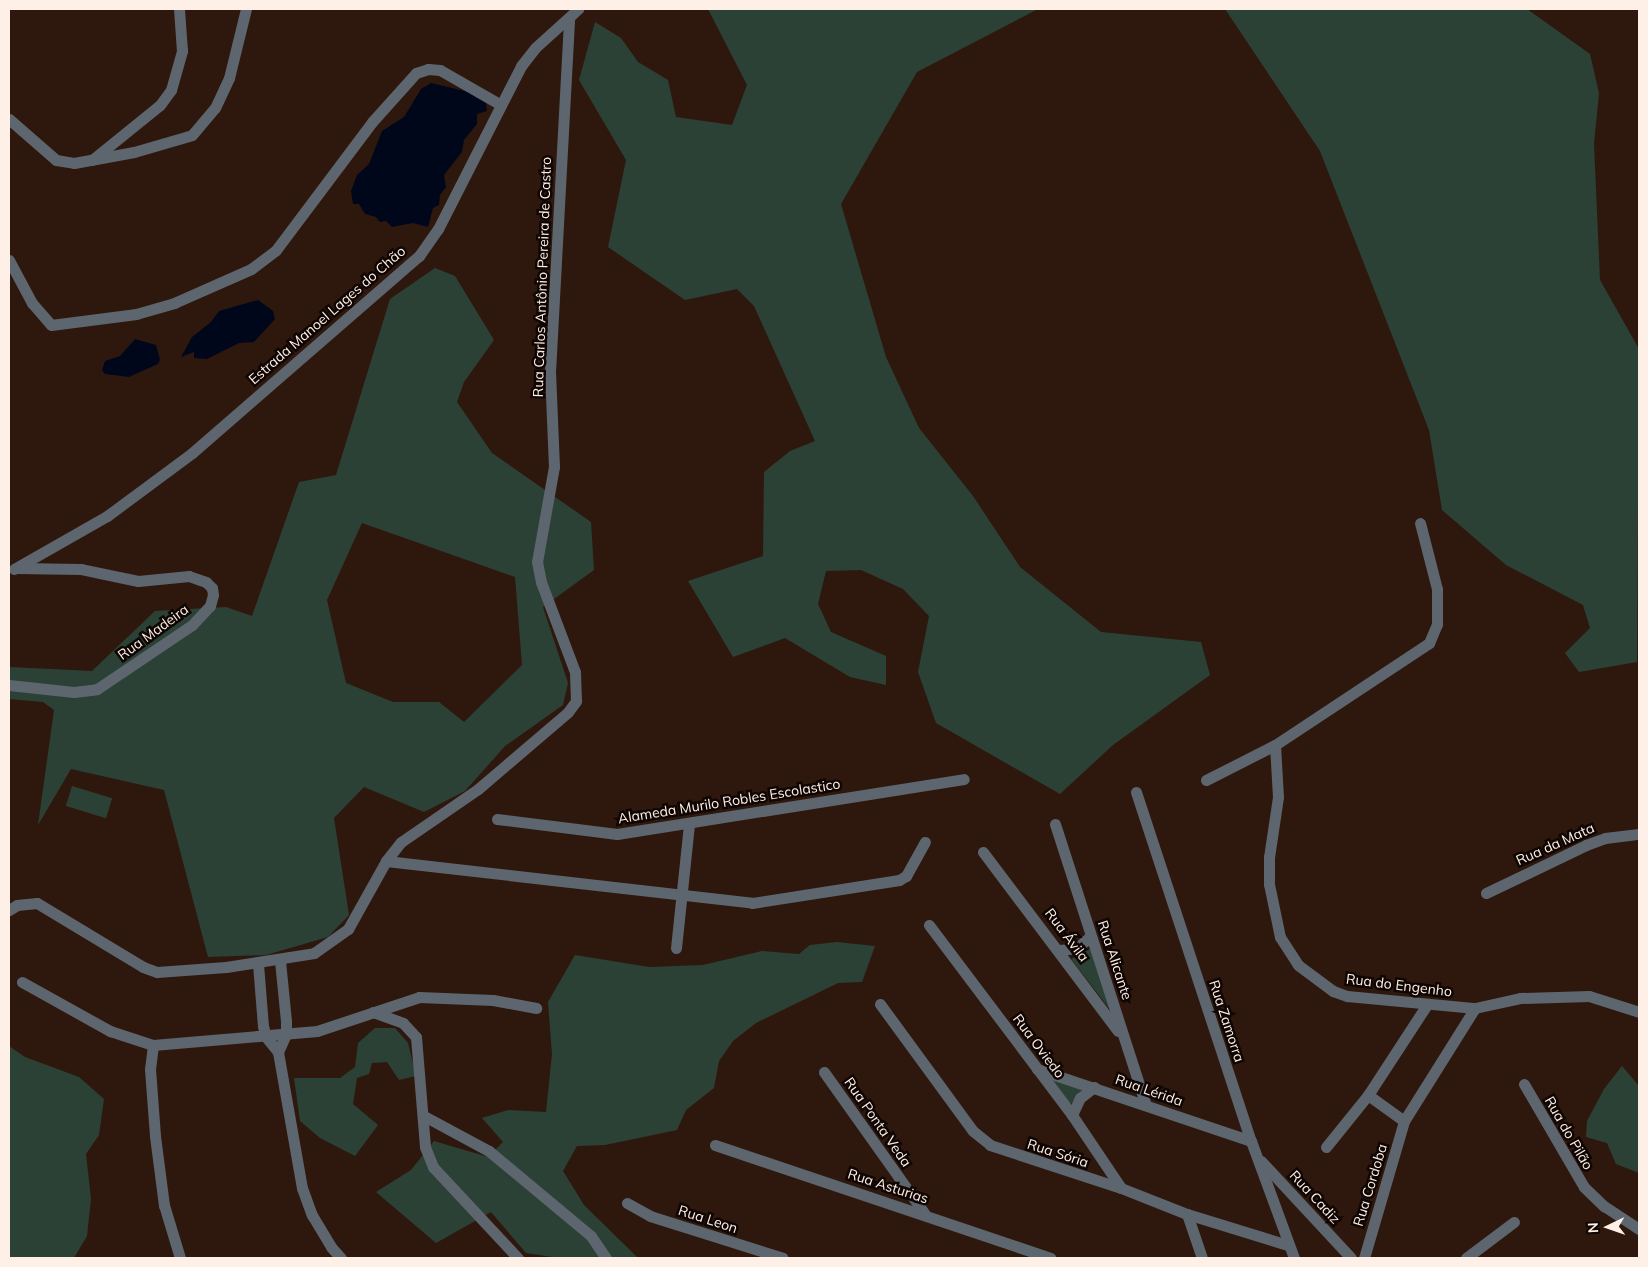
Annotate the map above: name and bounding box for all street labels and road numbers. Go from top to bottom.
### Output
street label: Rua Carlos Antônio Pereira de Castro [529,156,555,398]
street label: Estrada Manoel Lages do Chão [245,242,409,388]
street label: Rua Madeira [114,601,192,663]
street label: Alameda Murilo Robles Escolastico [617,775,841,827]
street label: Rua da Mata [1513,819,1597,869]
street label: Rua Ávila [1042,905,1092,965]
street label: Rua Alicante [1094,918,1136,1002]
street label: Rua do Engenho [1345,970,1453,1000]
street label: Rua Zamorra [1206,978,1248,1064]
street label: Rua Oviedo [1010,1011,1068,1081]
street label: Rua Lérida [1113,1071,1185,1109]
street label: Rua Ponta Veda [841,1074,915,1170]
street label: Rua do Pilão [1541,1093,1597,1173]
street label: Rua Sória [1025,1135,1091,1171]
street label: Rua Cordoba [1350,1142,1390,1228]
street label: Rua Asturias [846,1165,930,1207]
street label: Rua Cadiz [1286,1167,1344,1227]
street label: Rua Leon [676,1202,740,1236]

